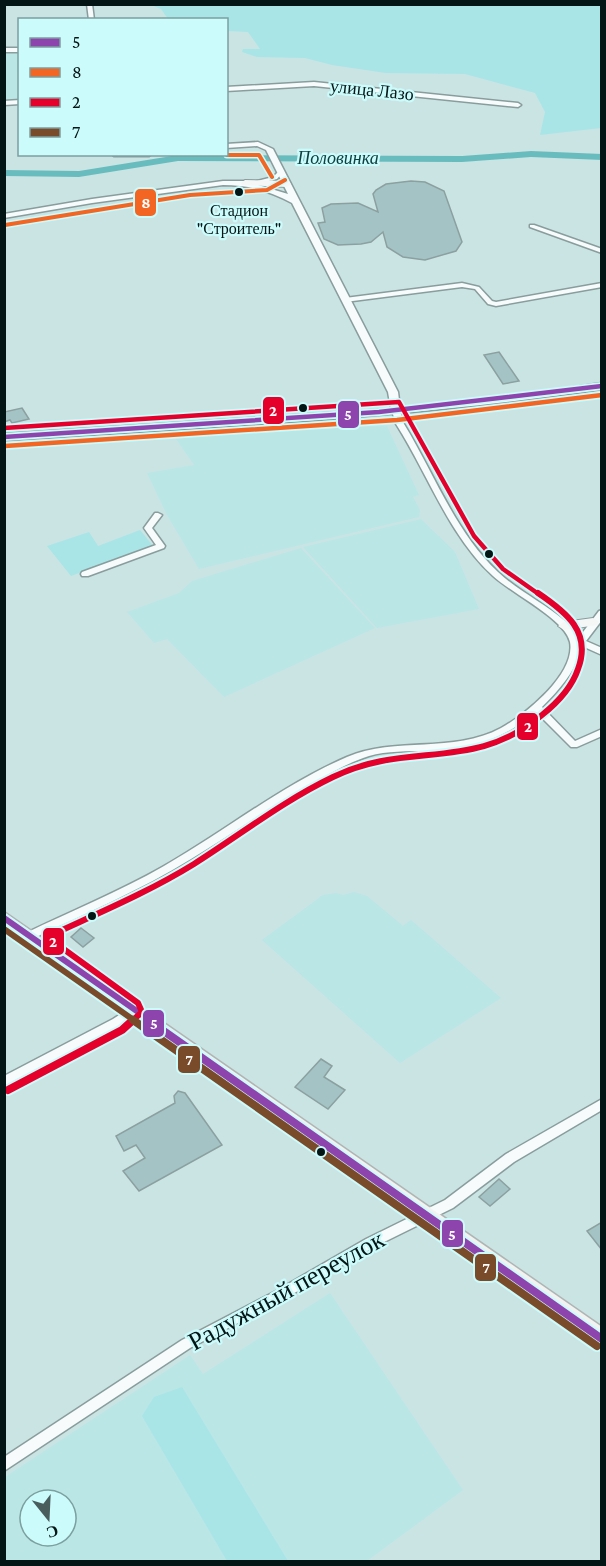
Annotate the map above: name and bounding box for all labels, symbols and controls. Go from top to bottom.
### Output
legend [18,18,228,156]
text: 5 [72,32,81,52]
text: 8 [72,62,82,82]
street label: улица Лазо [329,76,415,104]
text: 2 [72,92,81,112]
text: 7 [72,122,80,142]
water label: Половинка [296,148,379,168]
marker: Стадион "Строитель" [233,186,245,198]
line badge: 8 [134,188,157,217]
text: 8 [141,194,151,211]
place label: Стадион "Строитель" [197,202,281,238]
line badge: 2 [262,396,285,425]
line badge: 5 [337,400,360,429]
text: 2 [269,402,277,419]
unlabelled marker [297,402,309,414]
text: 5 [344,406,352,423]
unlabelled marker [483,548,495,560]
line badge: 2 [516,712,539,741]
text: 2 [524,718,532,735]
unlabelled marker [86,910,98,922]
line badge: 2 [42,927,65,956]
text: 2 [49,933,57,950]
line badge: 5 [142,1009,165,1038]
text: 5 [150,1015,158,1032]
line badge: 7 [177,1045,201,1074]
text: 7 [185,1051,193,1068]
unlabelled marker [315,1146,327,1158]
line badge: 5 [441,1219,464,1248]
street label: Радужный переулок [183,1224,390,1356]
text: 5 [448,1226,456,1243]
line badge: 7 [474,1253,497,1282]
text: 7 [482,1259,490,1276]
north arrow [18,1488,78,1548]
text: С [44,1522,61,1542]

